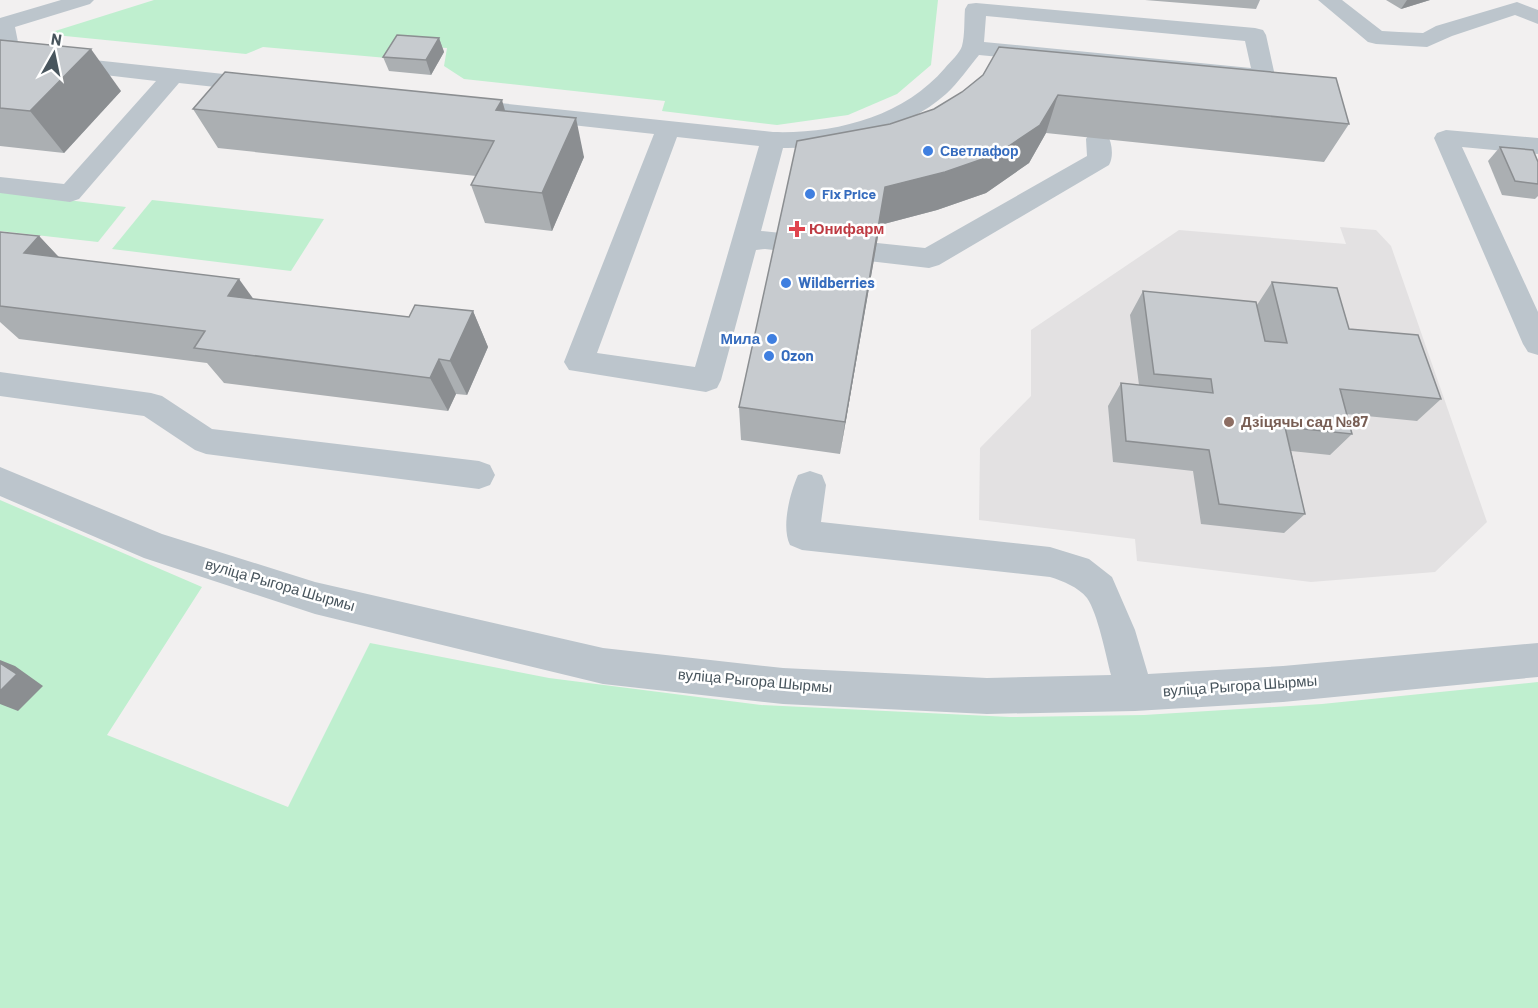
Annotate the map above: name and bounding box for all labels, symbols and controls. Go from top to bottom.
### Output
north arrow [24,24,84,84]
text: N [50,28,63,49]
place label: Светлафор [940,142,1019,159]
marker: Светлафор [921,144,935,158]
place label: Fix Price [822,185,876,202]
marker: Fix Price [803,187,817,201]
place label: Юнифарм [809,219,884,237]
marker: Юнифарм [790,222,804,236]
place label: Wildberries [798,273,875,291]
marker: Wildberries [779,276,793,290]
place label: Мила [720,329,761,347]
marker: Мила [765,332,779,346]
place label: Ozon [781,346,814,364]
marker: Ozon [762,349,776,363]
place label: Дзіцячы сад №87 [1241,412,1368,430]
marker: Дзіцячы сад №87 [1222,415,1236,429]
street label: вуліца Рыгора Шырмы [203,554,357,614]
street label: вуліца Рыгора Шырмы [677,664,833,696]
street label: вуліца Рыгора Шырмы [1162,671,1318,699]

